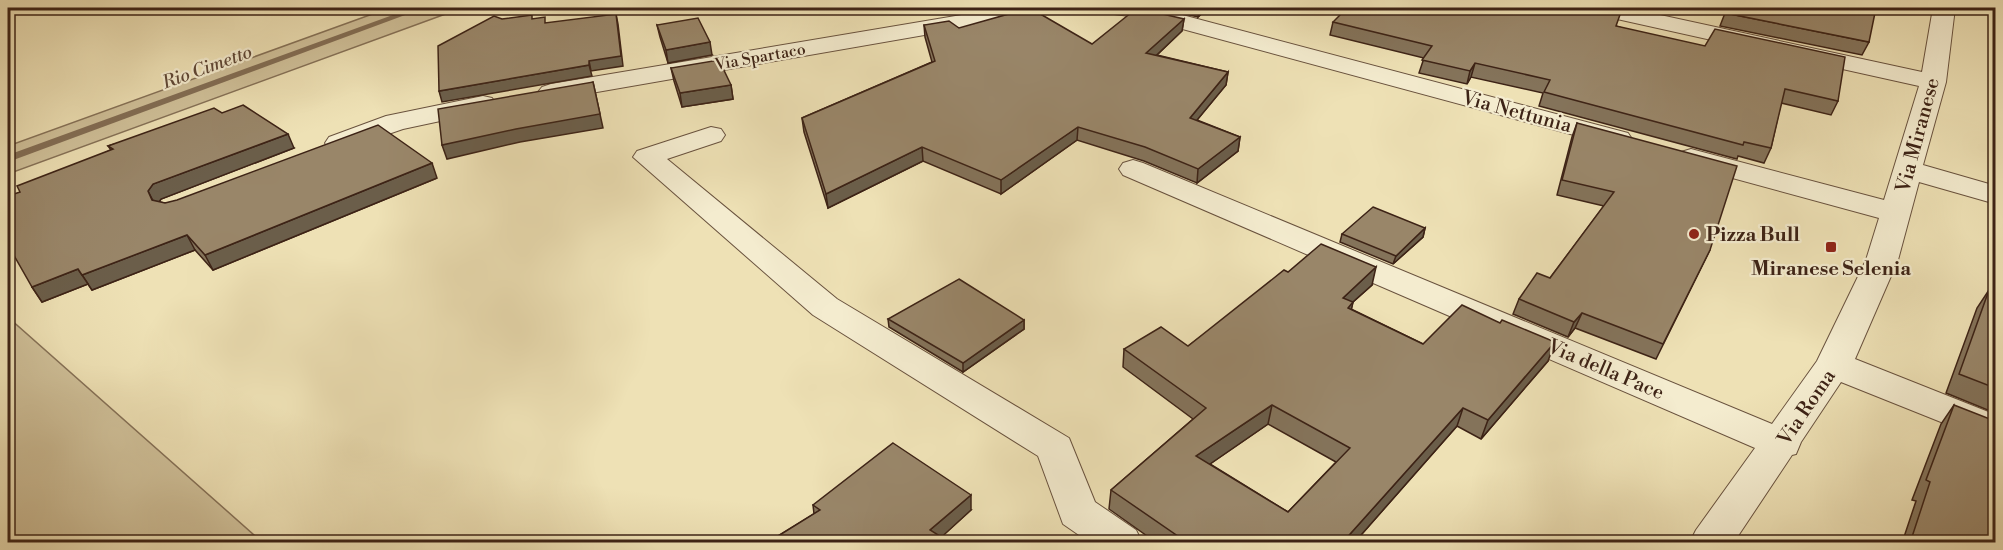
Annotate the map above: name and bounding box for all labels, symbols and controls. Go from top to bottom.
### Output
street label: Via Spartaco [712,39,807,75]
water label: Rio Cimetto [158,41,255,95]
street label: Via Miranese [1891,75,1946,197]
street label: Via Nettunia [1458,85,1575,139]
place label: Pizza Bull [1706,223,1800,248]
marker: Pizza Bull [1687,227,1701,241]
marker: Miranese Selenia [1824,240,1838,254]
place label: Miranese Selenia [1751,257,1911,282]
street label: Via della Pace [1542,334,1668,406]
street label: Via Roma [1772,364,1842,452]

